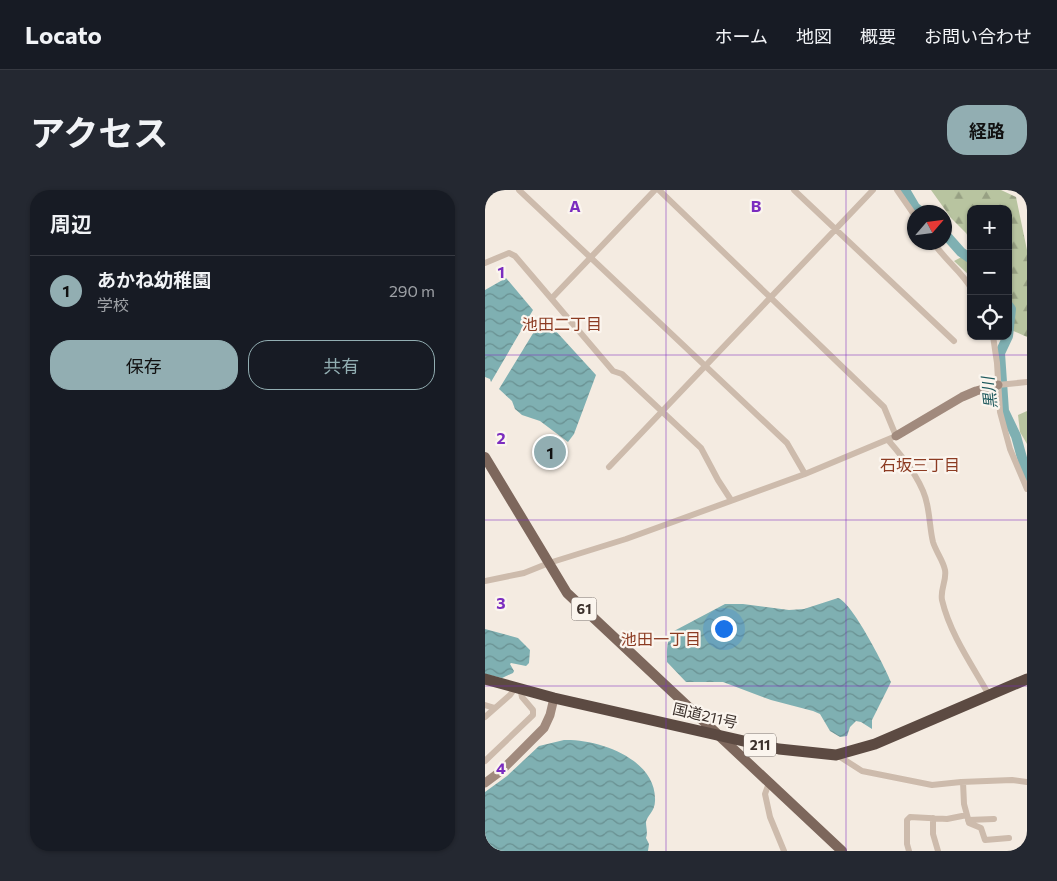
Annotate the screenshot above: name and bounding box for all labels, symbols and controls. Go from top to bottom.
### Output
text: Locato [25,20,102,49]
text: ホーム [715,25,768,47]
text: 地図 [796,25,832,47]
text: 概要 [860,25,896,47]
text: お問い合わせ [924,25,1032,47]
button: 経路 [947,105,1027,155]
text: アクセス [30,110,168,153]
text: A [569,196,581,215]
text: B [751,196,762,215]
north arrow [907,205,952,250]
map controls [967,205,1012,340]
button: + [967,205,1012,250]
text: 周辺 [50,211,92,236]
button: − [967,250,1012,295]
text: 1 [497,262,505,281]
text: あかね幼稚園 [97,268,211,291]
text: 1 [62,281,70,300]
text: 290 m [389,281,435,300]
text: 学校 [97,295,129,314]
button: locate [967,295,1012,340]
district label: 池田二丁目 [522,314,602,333]
button: 保存 [50,340,238,390]
button: 共有 [248,340,435,390]
water label: 黒川 [977,374,1000,410]
text: 2 [496,428,506,447]
pin: 1 [534,433,566,471]
district label: 石坂三丁目 [880,455,960,474]
text: 3 [496,593,506,612]
road number: 61 [571,598,597,620]
your location [711,616,737,642]
district label: 池田一丁目 [621,629,701,648]
street label: 国道211号 [671,699,739,731]
road number: 211 [744,734,776,756]
text: 4 [496,758,506,777]

